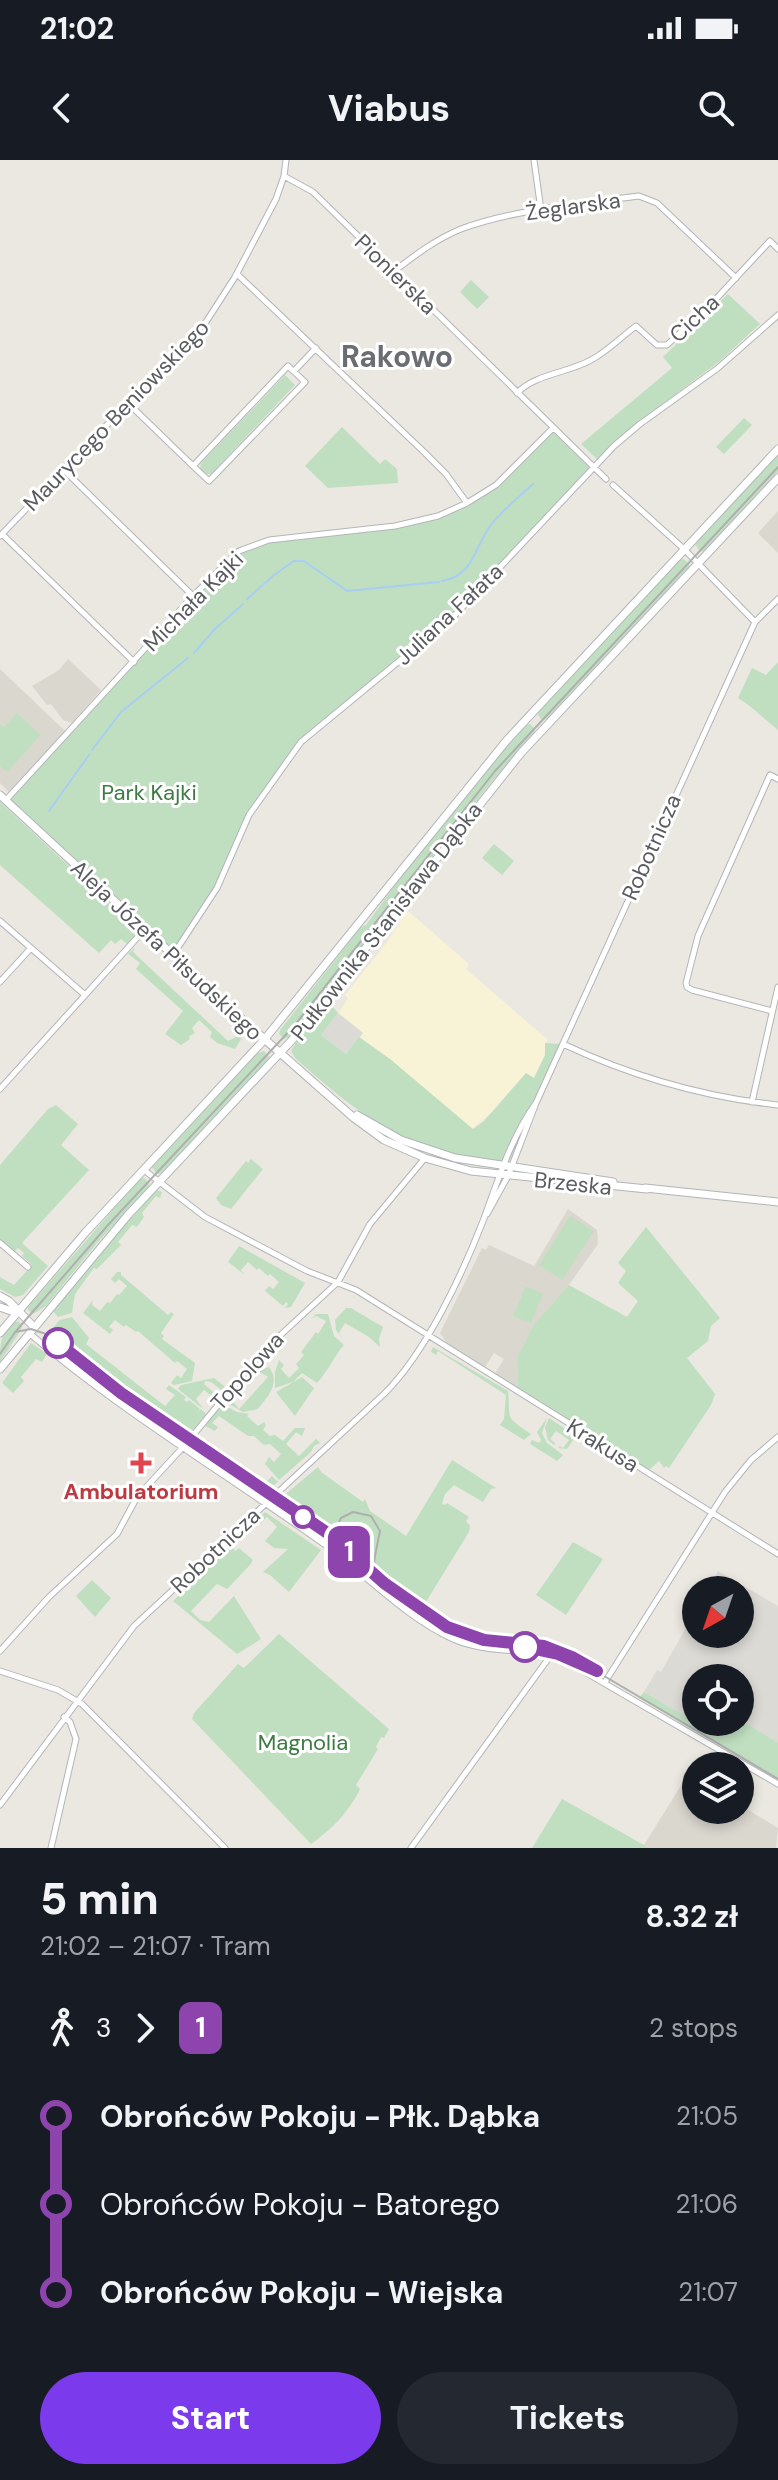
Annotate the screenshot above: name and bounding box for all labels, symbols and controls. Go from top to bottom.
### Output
text: 21:02 [40,9,114,48]
text: Viabus [328,85,450,132]
icon: back [40,86,84,130]
icon: search [694,86,738,130]
street label: Żeglarska [524,185,622,228]
street label: Pionierska [348,228,443,321]
street label: Cicha [663,288,726,349]
street label: Maurycego Beniowskiego [17,313,216,517]
district label: Rakowo [341,337,453,376]
street label: Michała Kajki [137,545,250,658]
street label: Juliana Fałata [389,557,509,672]
park label: Park Kajki [101,778,197,807]
street label: Robotnicza [615,790,688,905]
street label: Pułkownika Stanisława Dąbka [284,796,489,1046]
street label: Aleja Józefa Piłsudskiego [64,854,269,1047]
street label: Brzeska [533,1165,613,1202]
street label: Topolowa [204,1326,290,1417]
unlabelled marker [43,1328,73,1358]
street label: Krakusa [561,1412,644,1479]
marker: Ambulatorium [130,1452,152,1474]
place label: Ambulatorium [64,1477,218,1506]
street label: Robotnicza [164,1501,267,1600]
unlabelled marker [292,1506,314,1528]
line badge: 1 [323,1526,375,1578]
text: 1 [344,1533,354,1570]
north arrow [682,1576,754,1648]
map controls [682,1576,754,1824]
unlabelled marker [510,1632,540,1662]
button: locate [682,1664,754,1736]
park label: Magnolia [258,1728,348,1757]
button: layers [682,1752,754,1824]
text: 5 min [40,1870,159,1928]
text: 8.32 zł [645,1897,738,1936]
text: 21:02 – 21:07 · Tram [40,1929,271,1963]
icon: walk [40,2006,84,2050]
icon: forward [123,2006,167,2050]
text: 1 [195,2009,206,2046]
text: 3 [96,2011,111,2045]
text: 2 stops [649,2011,738,2045]
text: Obrońców Pokoju - Płk. Dąbka [100,2097,540,2136]
text: 21:05 [676,2099,738,2133]
text: Obrońców Pokoju - Batorego [100,2185,500,2224]
text: 21:06 [676,2187,738,2221]
text: Obrońców Pokoju - Wiejska [100,2273,503,2312]
text: 21:07 [678,2275,738,2309]
button: Start [40,2372,381,2464]
button: Tickets [397,2372,738,2464]

